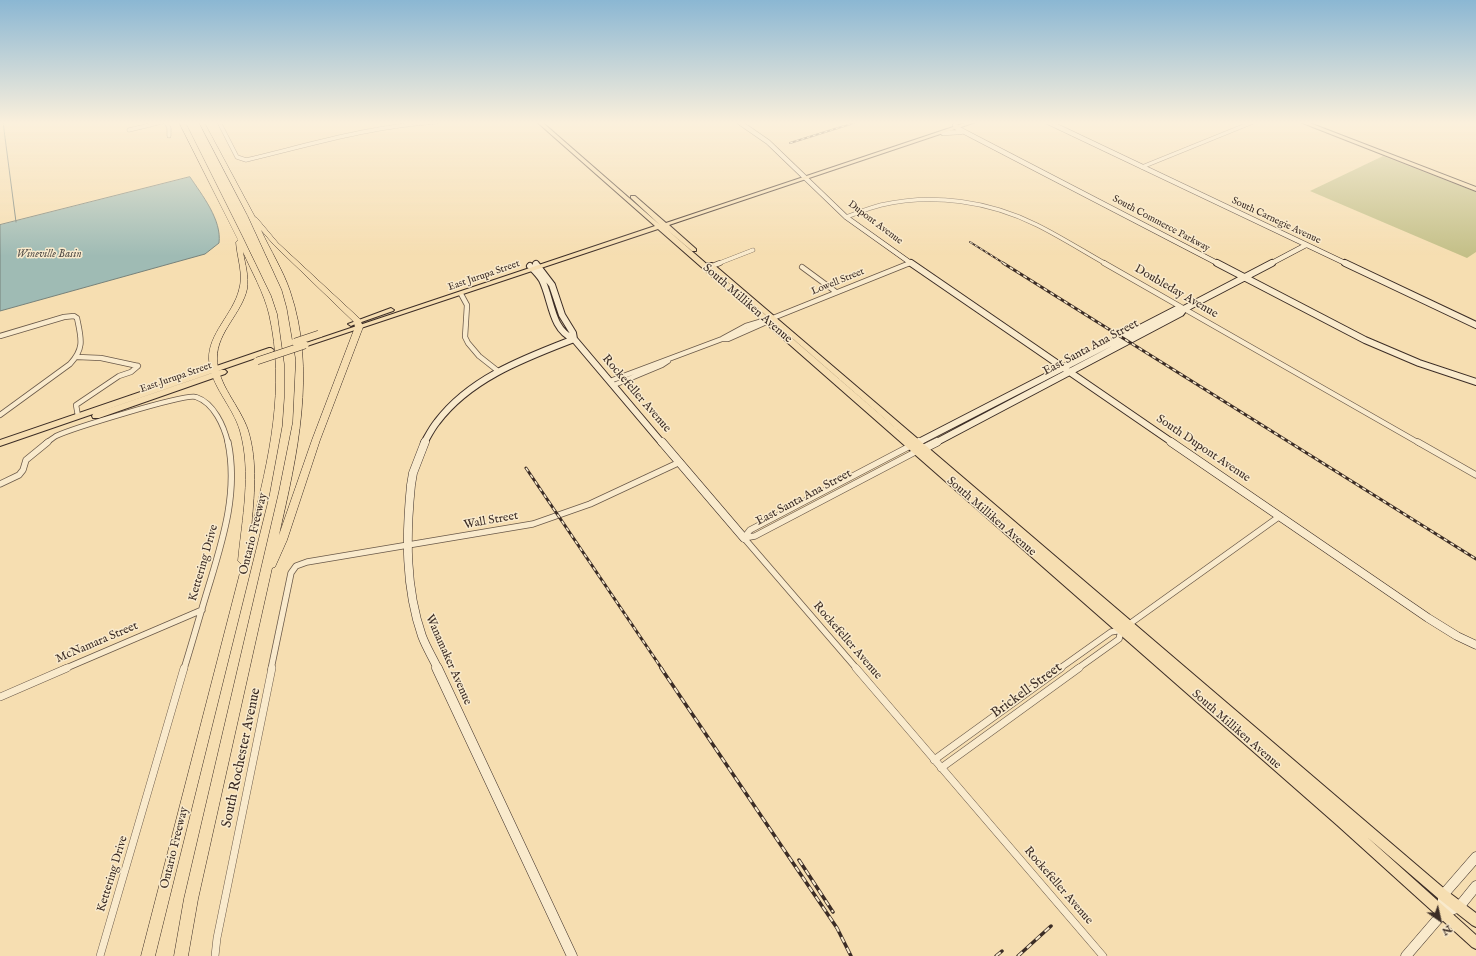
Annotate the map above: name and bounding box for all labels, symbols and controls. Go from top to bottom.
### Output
street label: South Commerce Parkway [1110,193,1212,255]
street label: South Carnegie Avenue [1229,195,1323,247]
street label: Dupont Avenue [845,199,905,247]
water label: Wineville Basin [16,248,82,262]
street label: East Jurupa Street [447,258,521,294]
street label: South Milliken Avenue [699,261,795,347]
street label: Doubleday Avenue [1132,262,1220,322]
street label: Lowell Street [810,266,866,298]
street label: East Santa Ana Street [1041,317,1141,379]
street label: Rockefeller Avenue [598,352,674,436]
street label: East Jurupa Street [139,360,213,396]
street label: South Dupont Avenue [1153,412,1253,486]
street label: East Santa Ana Street [754,467,854,529]
street label: South Milliken Avenue [943,474,1039,560]
street label: Ontario Freeway [237,492,271,576]
street label: Wall Street [463,509,519,533]
street label: Kettering Drive [186,523,222,603]
street label: Rockefeller Avenue [809,599,885,683]
street label: Wanamaker Avenue [422,613,474,707]
street label: McNamara Street [54,619,140,667]
street label: Brickell Street [988,660,1066,722]
street label: South Rochester Avenue [219,687,265,829]
street label: South Milliken Avenue [1188,687,1284,773]
street label: Ontario Freeway [158,806,192,890]
street label: Kettering Drive [95,834,131,914]
street label: Rockefeller Avenue [1020,844,1096,928]
north arrow [1420,900,1460,940]
text: N [1439,921,1455,938]

